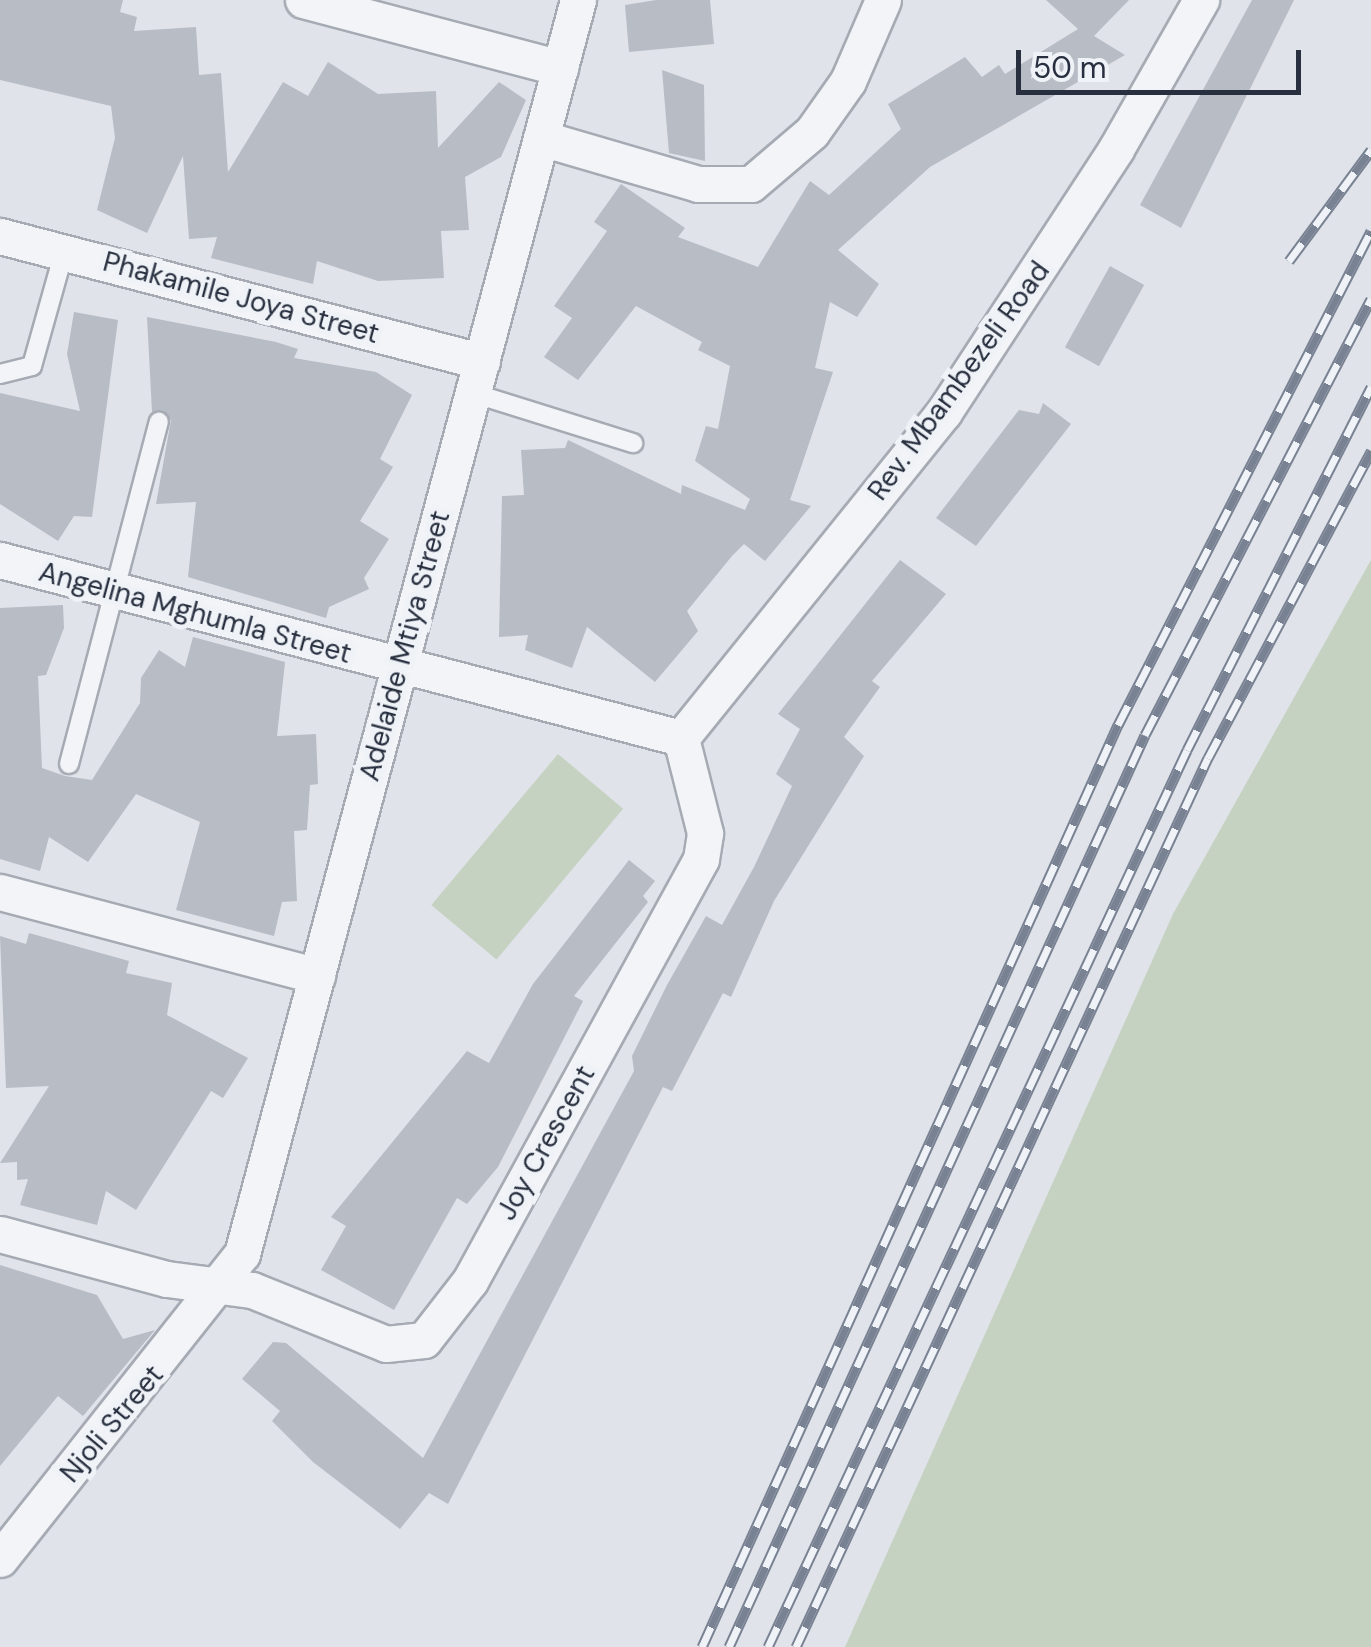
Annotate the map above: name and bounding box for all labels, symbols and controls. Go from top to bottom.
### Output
scale bar [1021,30,1306,92]
text: 50 m [1033,48,1107,87]
street label: Phakamile Joya Street [99,245,383,351]
street label: Rev. Mbambezeli Road [861,255,1057,507]
street label: Adelaide Mtiya Street [353,507,457,785]
street label: Angelina Mghumla Street [35,555,355,671]
street label: Joy Crescent [490,1060,602,1226]
street label: Njoli Street [53,1359,171,1489]

